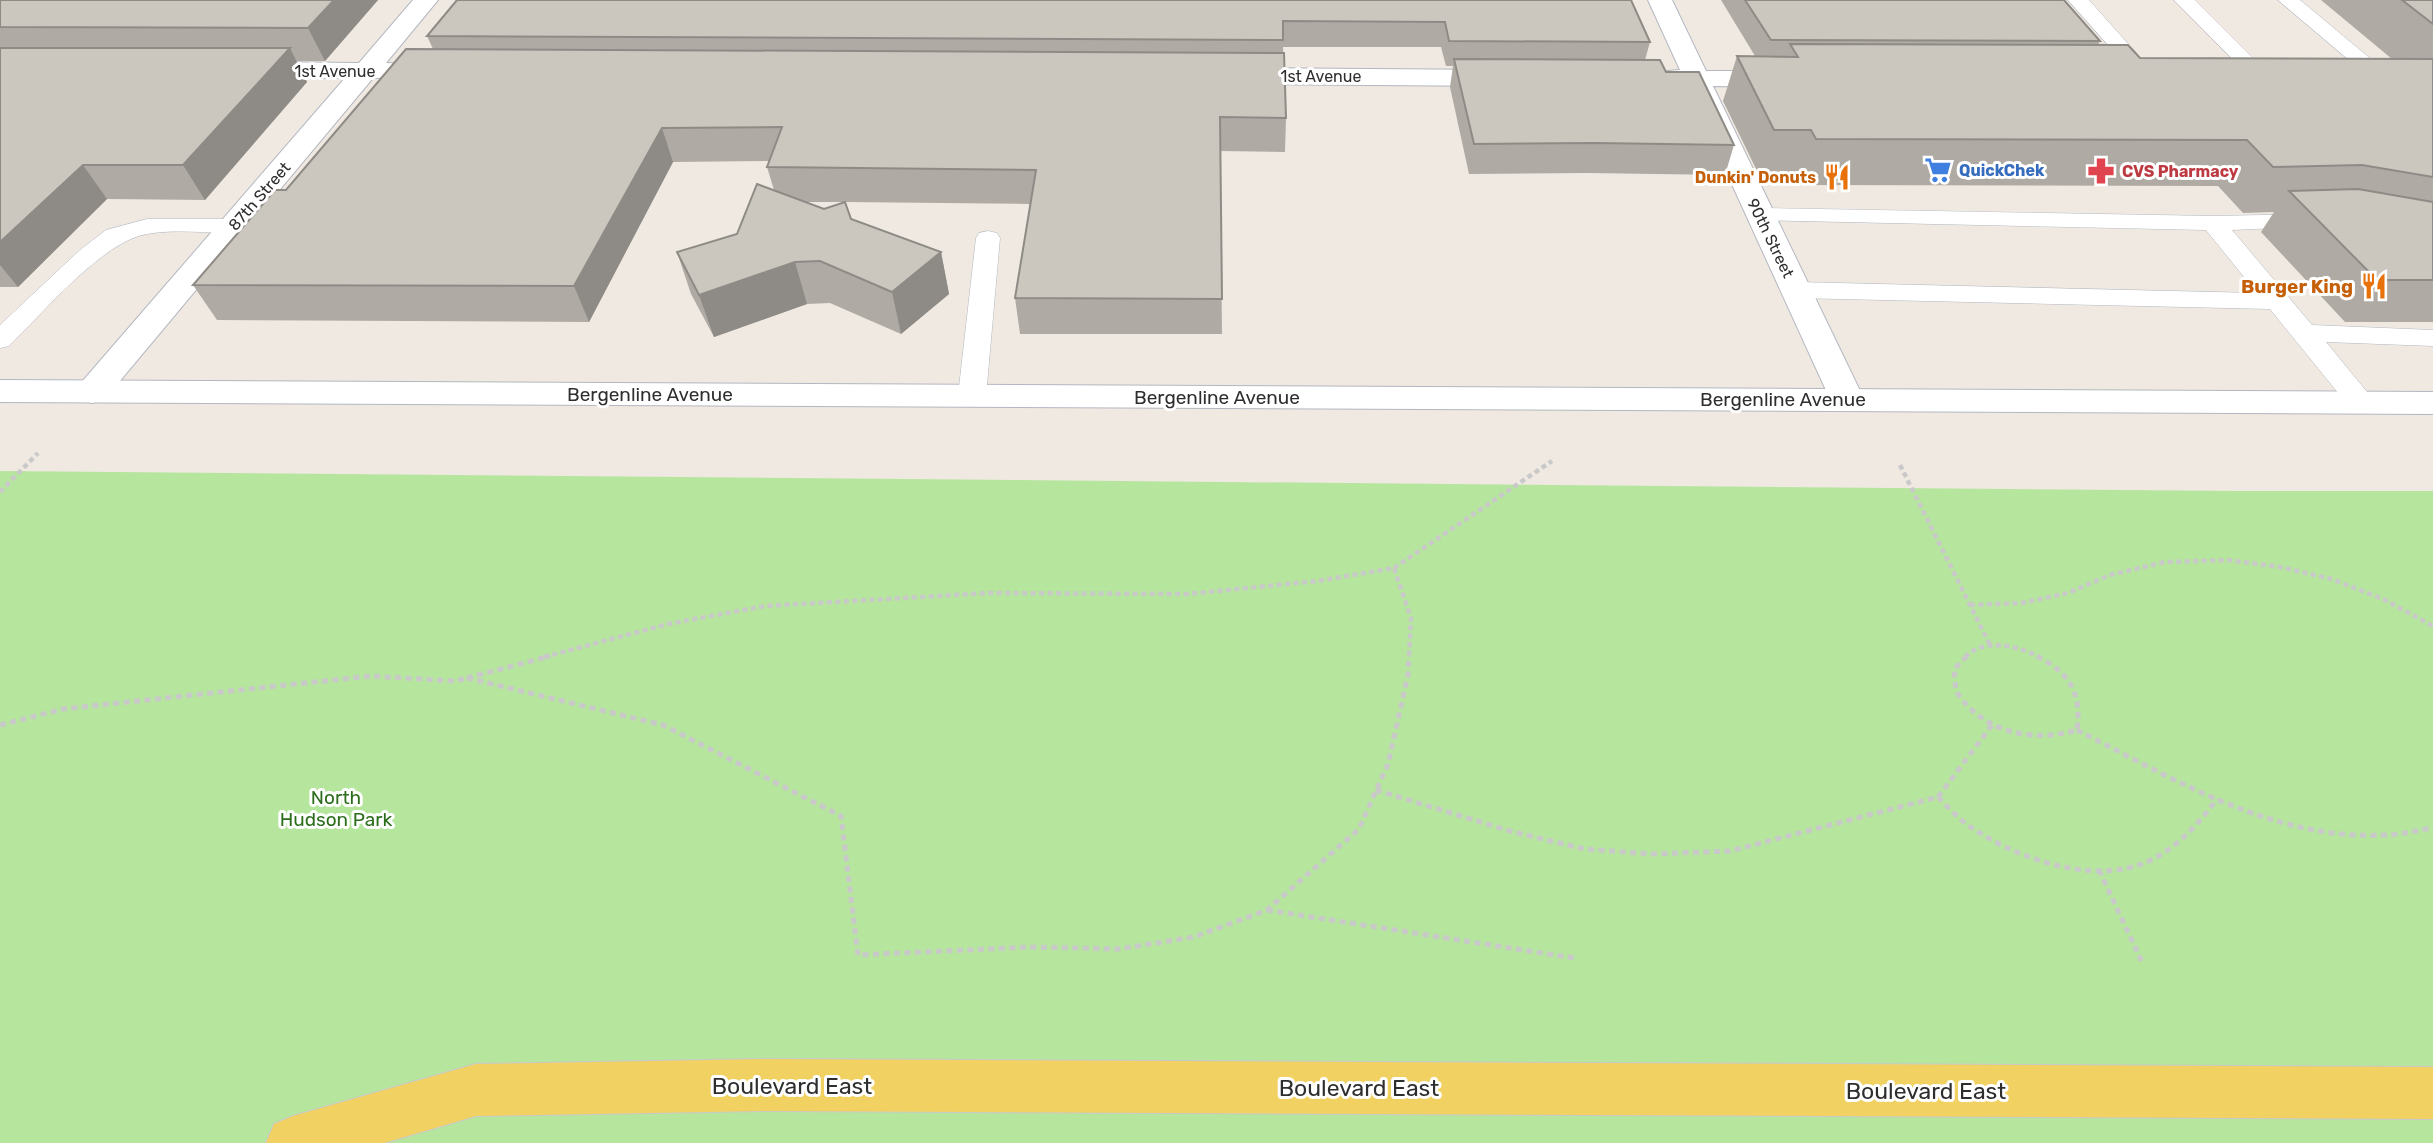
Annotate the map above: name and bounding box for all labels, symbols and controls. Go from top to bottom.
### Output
street label: 1st Avenue [295,62,375,81]
street label: 1st Avenue [1281,67,1361,86]
supermarket icon: QuickChek [1923,155,1953,185]
pharmacy icon: CVS Pharmacy [2086,156,2116,186]
street label: 87th Street [224,158,294,234]
place label: QuickChek [1959,161,2045,180]
restaurant icon: Dunkin' Donuts [1822,162,1852,192]
place label: CVS Pharmacy [2122,162,2239,181]
place label: Dunkin' Donuts [1695,168,1816,187]
street label: 90th Street [1743,195,1798,281]
restaurant icon: Burger King [2359,271,2389,301]
place label: Burger King [2241,275,2353,298]
street label: Bergenline Avenue [567,383,733,406]
street label: Bergenline Avenue [1134,386,1300,409]
street label: Bergenline Avenue [1700,388,1866,411]
park label: North Hudson Park [280,786,392,831]
street label: Boulevard East [712,1072,872,1100]
street label: Boulevard East [1279,1074,1439,1102]
street label: Boulevard East [1846,1077,2006,1105]

